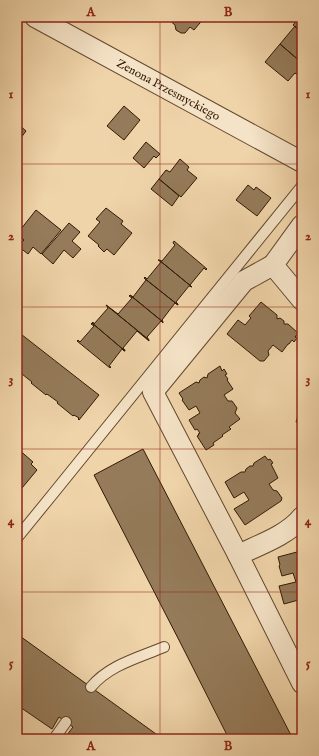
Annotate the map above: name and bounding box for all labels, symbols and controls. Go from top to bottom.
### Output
text: A [86,4,97,21]
text: B [224,4,233,21]
street label: Zenona Przesmyckiego [114,56,223,124]
text: 1 [9,86,14,103]
text: 1 [306,86,311,103]
text: 2 [8,228,14,245]
text: 2 [305,228,311,245]
text: 3 [9,371,14,388]
text: 3 [306,371,311,388]
text: 4 [8,513,15,530]
text: 4 [305,513,312,530]
text: 5 [9,655,14,672]
text: 5 [306,655,311,672]
text: A [86,738,97,755]
text: B [224,738,233,755]

